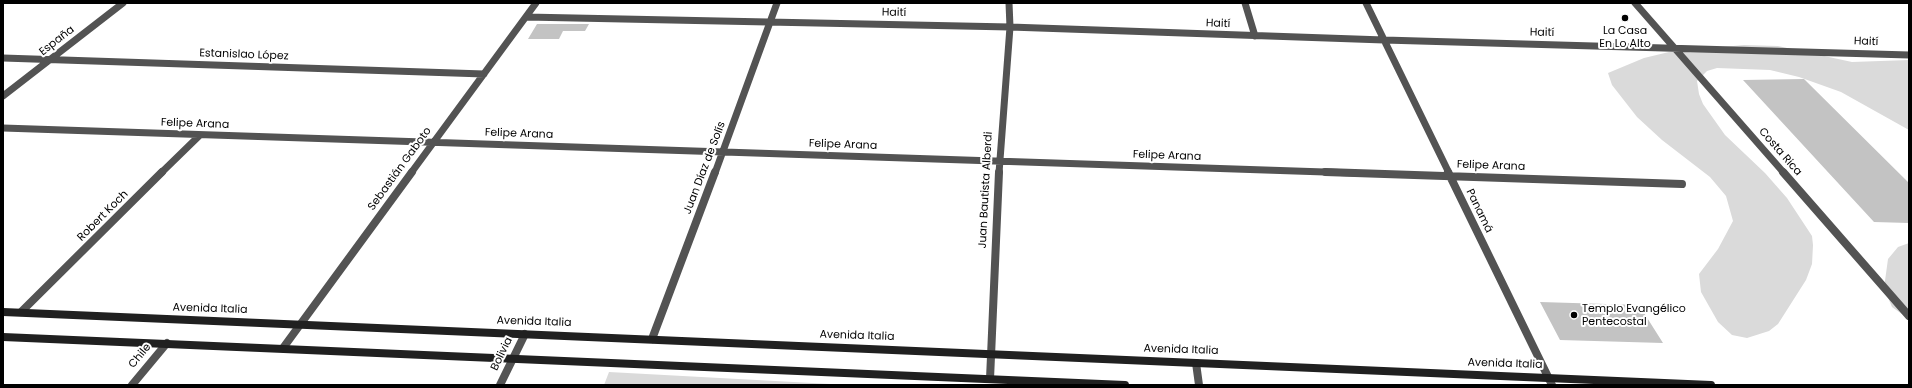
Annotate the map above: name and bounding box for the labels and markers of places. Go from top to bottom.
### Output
marker: La Casa En Lo Alto [1620,13,1630,23]
place label: La Casa En Lo Alto [1599,24,1651,50]
place label: Templo Evangélico Pentecostal [1582,302,1686,328]
marker: Templo Evangélico Pentecostal [1569,310,1579,320]

